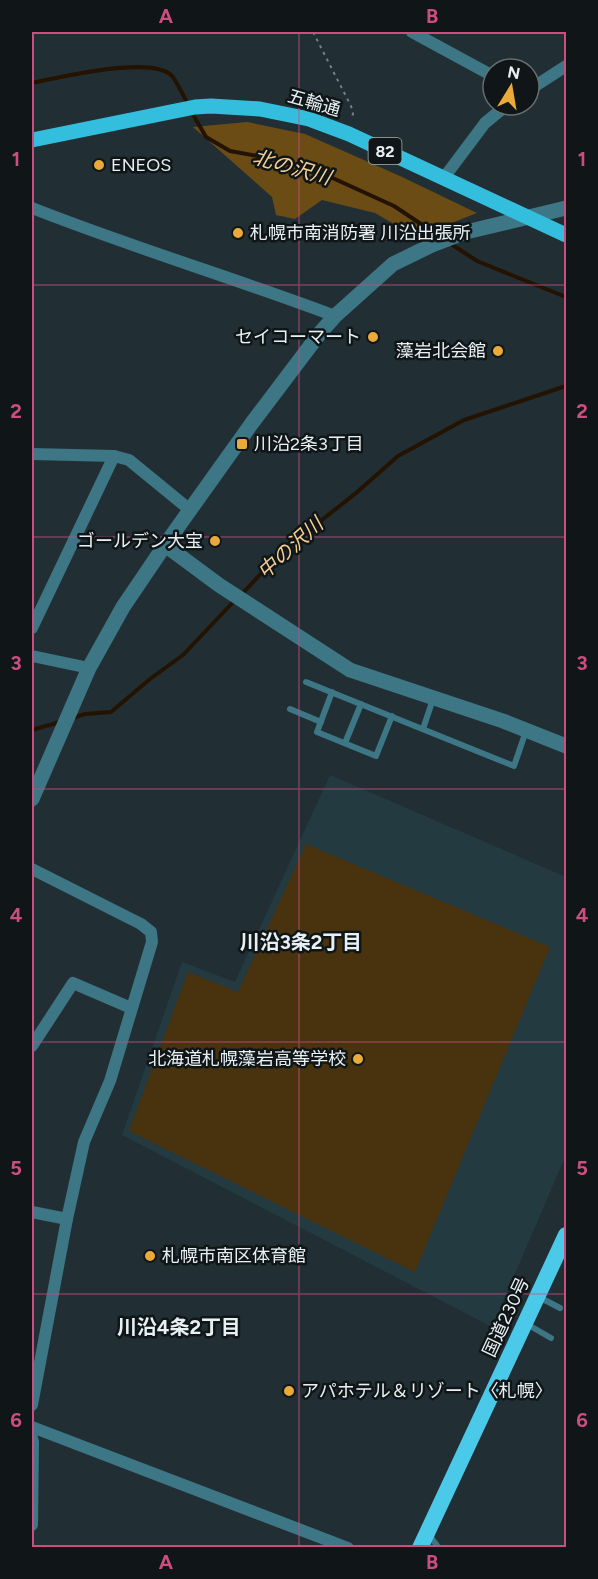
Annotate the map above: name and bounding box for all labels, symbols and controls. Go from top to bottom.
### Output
text: A [159,4,174,28]
text: B [426,4,438,28]
north arrow [481,57,541,117]
text: N [506,62,522,83]
street label: 五輪通 [285,85,343,121]
road number: 82 [368,138,402,164]
water label: 北の沢川 [250,144,336,190]
text: 1 [12,147,20,171]
text: 1 [578,147,586,171]
place label: ENEOS [111,154,171,176]
marker: ENEOS [92,158,106,172]
place label: 札幌市南消防署 川沿出張所 [250,222,470,244]
marker: 札幌市南消防署 川沿出張所 [231,226,245,240]
place label: セイコーマート [235,326,361,348]
marker: セイコーマート [366,330,380,344]
place label: 藻岩北会館 [396,340,486,362]
marker: 藻岩北会館 [491,344,505,358]
text: 2 [10,399,22,423]
text: 2 [576,399,588,423]
place label: 川沿2条3丁目 [254,433,364,455]
marker: 川沿2条3丁目 [235,437,249,451]
water label: 中の沢川 [252,511,329,584]
place label: ゴールデン大宝 [77,530,203,552]
marker: ゴールデン大宝 [208,534,222,548]
text: 3 [10,651,22,675]
text: 3 [576,651,588,675]
text: 4 [10,903,23,927]
text: 4 [576,903,589,927]
district label: 川沿3条2丁目 [240,930,362,954]
place label: 北海道札幌藻岩高等学校 [148,1048,346,1070]
marker: 北海道札幌藻岩高等学校 [351,1052,365,1066]
text: 5 [10,1156,22,1180]
text: 5 [576,1156,588,1180]
place label: 札幌市南区体育館 [162,1245,306,1267]
marker: 札幌市南区体育館 [143,1249,157,1263]
street label: 国道230号 [478,1274,534,1360]
district label: 川沿4条2丁目 [117,1315,241,1339]
place label: アパホテル＆リゾート〈札幌〉 [301,1380,553,1402]
marker: アパホテル＆リゾート〈札幌〉 [282,1384,296,1398]
text: 6 [10,1408,22,1432]
text: 6 [576,1408,588,1432]
text: A [159,1550,174,1574]
text: B [426,1550,438,1574]

